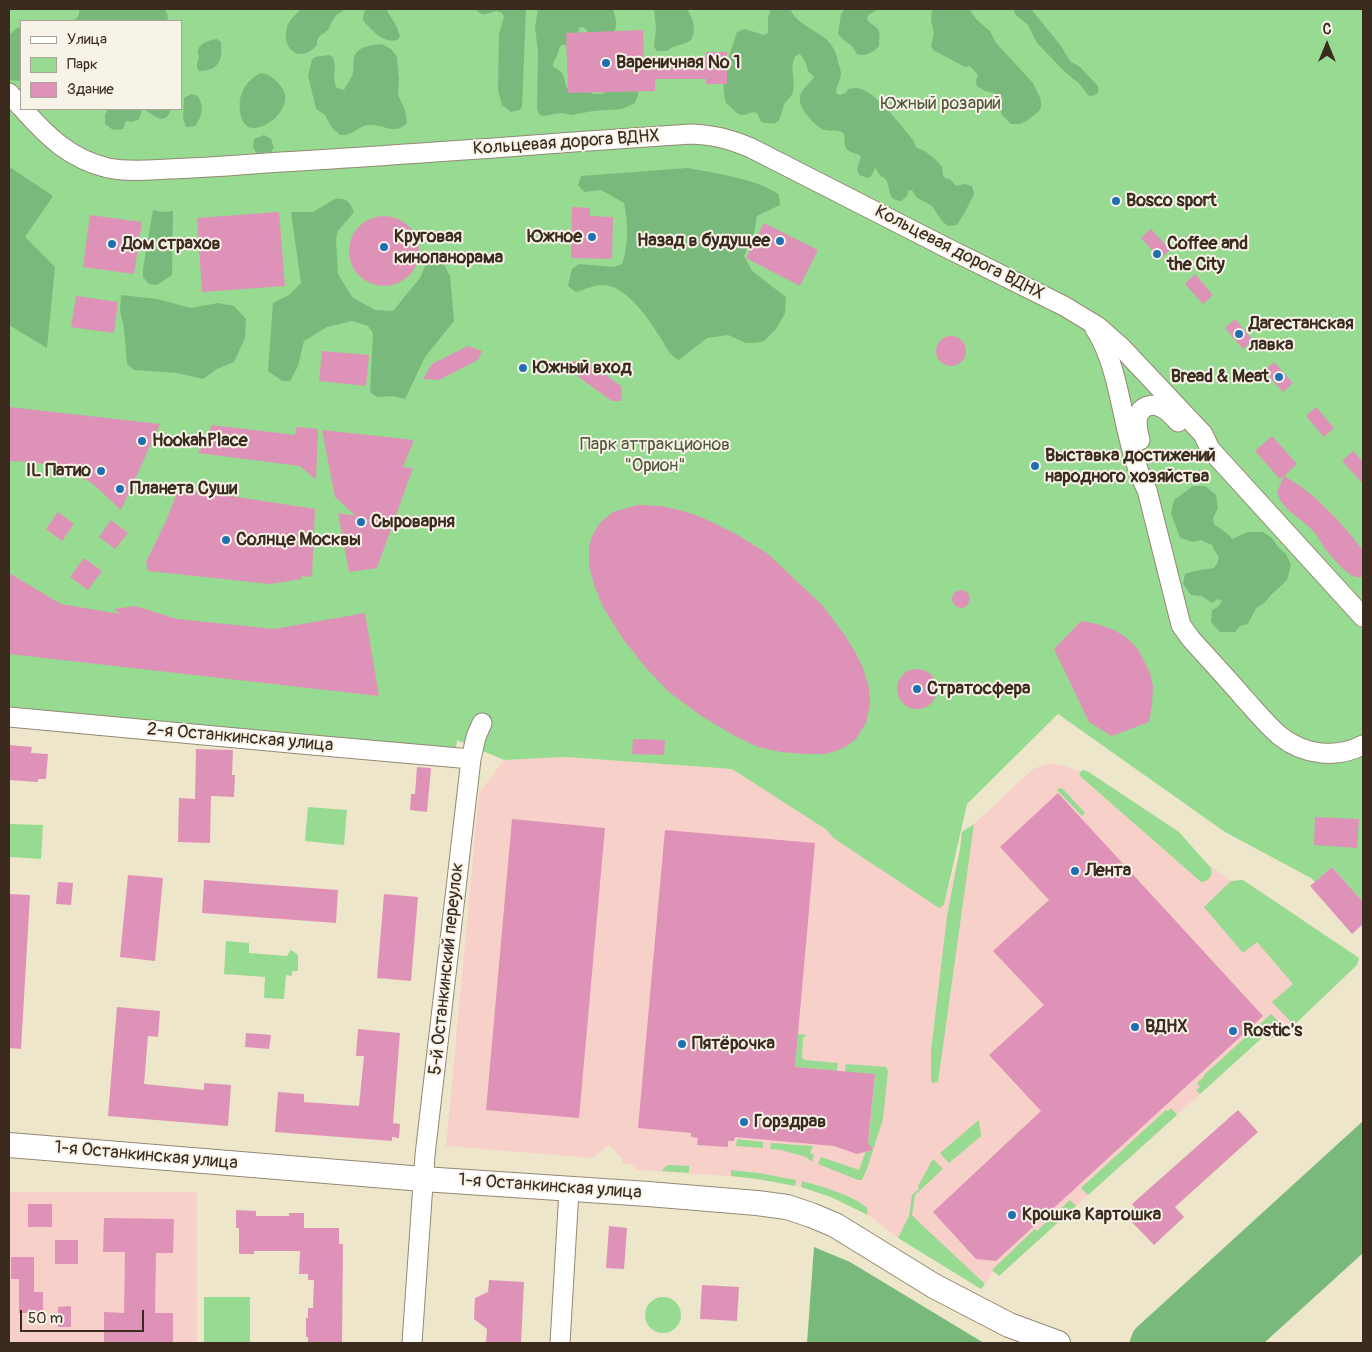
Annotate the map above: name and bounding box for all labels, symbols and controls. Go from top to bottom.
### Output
legend [20,20,182,110]
north arrow [1302,20,1352,70]
text: С [1323,21,1331,38]
text: Улица [67,30,107,49]
place label: Вареничная № 1 [616,52,741,74]
text: Парк [67,55,98,74]
marker: Вареничная № 1 [600,57,612,69]
text: Здание [67,80,114,99]
park label: Южный розарий [881,93,1001,115]
street label: Кольцевая дорога ВДНХ [472,126,660,160]
place label: Bosco sport [1126,190,1217,212]
marker: Bosco sport [1110,195,1122,207]
street label: Кольцевая дорога ВДНХ [871,201,1047,305]
place label: Круговая кинопанорама [394,226,503,268]
place label: Южное [527,226,582,248]
place label: Назад в будущее [637,230,770,252]
marker: Южное [586,231,598,243]
place label: Дом страхов [122,233,220,255]
place label: Coffee and the City [1167,233,1248,276]
marker: Назад в будущее [774,235,786,247]
marker: Дом страхов [106,238,118,250]
marker: Круговая кинопанорама [378,241,390,253]
marker: Coffee and the City [1151,248,1163,260]
place label: Дагестанская лавка [1249,313,1354,356]
marker: Дагестанская лавка [1233,328,1245,340]
place label: Южный вход [533,357,631,379]
marker: Южный вход [517,362,529,374]
place label: Bread & Meat [1171,366,1269,388]
marker: Bread & Meat [1273,371,1285,383]
place label: HookahPlace [152,430,248,452]
park label: Парк аттракционов "Орион" [580,434,730,476]
marker: HookahPlace [136,435,148,447]
place label: Выставка достижений народного хозяйства [1045,445,1216,488]
place label: IL Патио [26,460,91,482]
marker: Выставка достижений народного хозяйства [1029,460,1041,472]
marker: IL Патио [95,465,107,477]
place label: Планета Суши [130,478,237,500]
marker: Планета Суши [114,483,126,495]
place label: Сыроварня [371,511,455,533]
marker: Сыроварня [355,516,367,528]
place label: Солнце Москвы [236,529,361,551]
marker: Солнце Москвы [220,534,232,546]
place label: Стратосфера [927,678,1030,700]
marker: Стратосфера [911,683,923,695]
street label: 2-я Останкинская улица [146,719,334,757]
place label: Лента [1085,860,1131,882]
street label: 5-й Останкинский переулок [425,862,469,1076]
marker: Лента [1069,865,1081,877]
place label: ВДНХ [1145,1016,1187,1038]
place label: Rostic's [1243,1020,1302,1042]
marker: ВДНХ [1129,1021,1141,1033]
marker: Rostic's [1227,1025,1239,1037]
place label: Пятёрочка [692,1033,775,1055]
marker: Пятёрочка [676,1038,688,1050]
place label: Горздрав [754,1111,826,1133]
marker: Горздрав [738,1116,750,1128]
street label: 1-я Останкинская улица [53,1137,239,1175]
street label: 1-я Останкинская улица [458,1170,642,1204]
place label: Крошка Картошка [1022,1204,1161,1226]
marker: Крошка Картошка [1006,1209,1018,1221]
scale bar [22,1300,146,1332]
text: 50 m [28,1309,63,1328]

